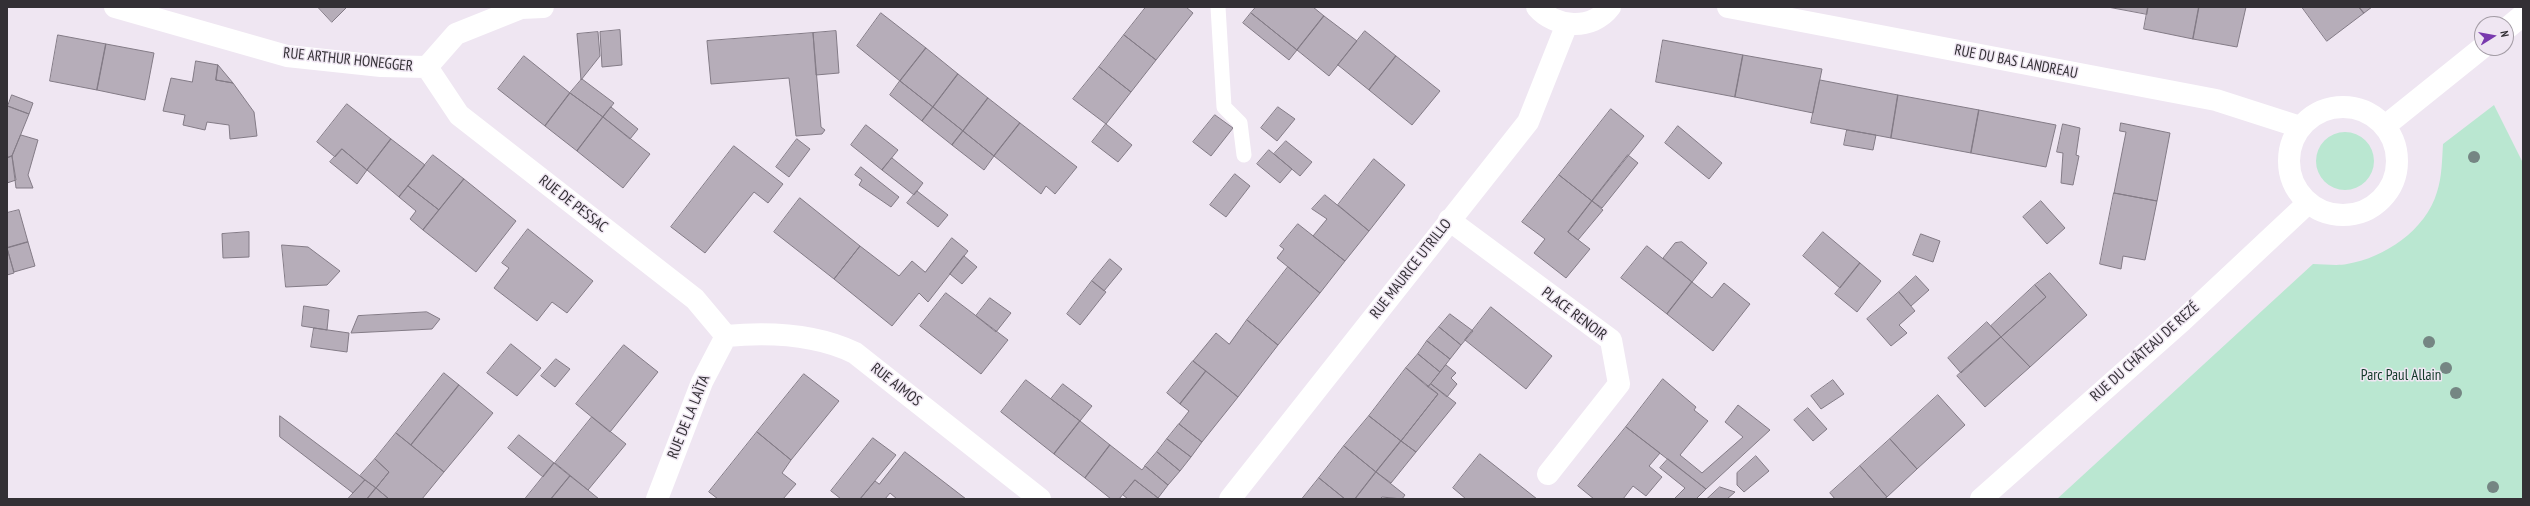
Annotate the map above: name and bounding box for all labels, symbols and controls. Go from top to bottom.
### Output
north arrow [2474,16,2514,56]
text: N [2497,30,2512,38]
street label: RUE DU BAS LANDREAU [1953,41,2079,83]
street label: RUE ARTHUR HONEGGER [282,44,414,76]
street label: RUE DE PESSAC [535,172,611,236]
street label: RUE MAURICE UTRILLO [1367,216,1455,322]
street label: PLACE RENOIR [1538,284,1610,344]
street label: RUE DU CHÂTEAU DE REZÉ [2087,298,2203,406]
street label: RUE AIMOS [867,360,925,410]
park label: Parc Paul Allain [2361,367,2441,385]
street label: RUE DE LA LAÏTA [664,373,714,461]

